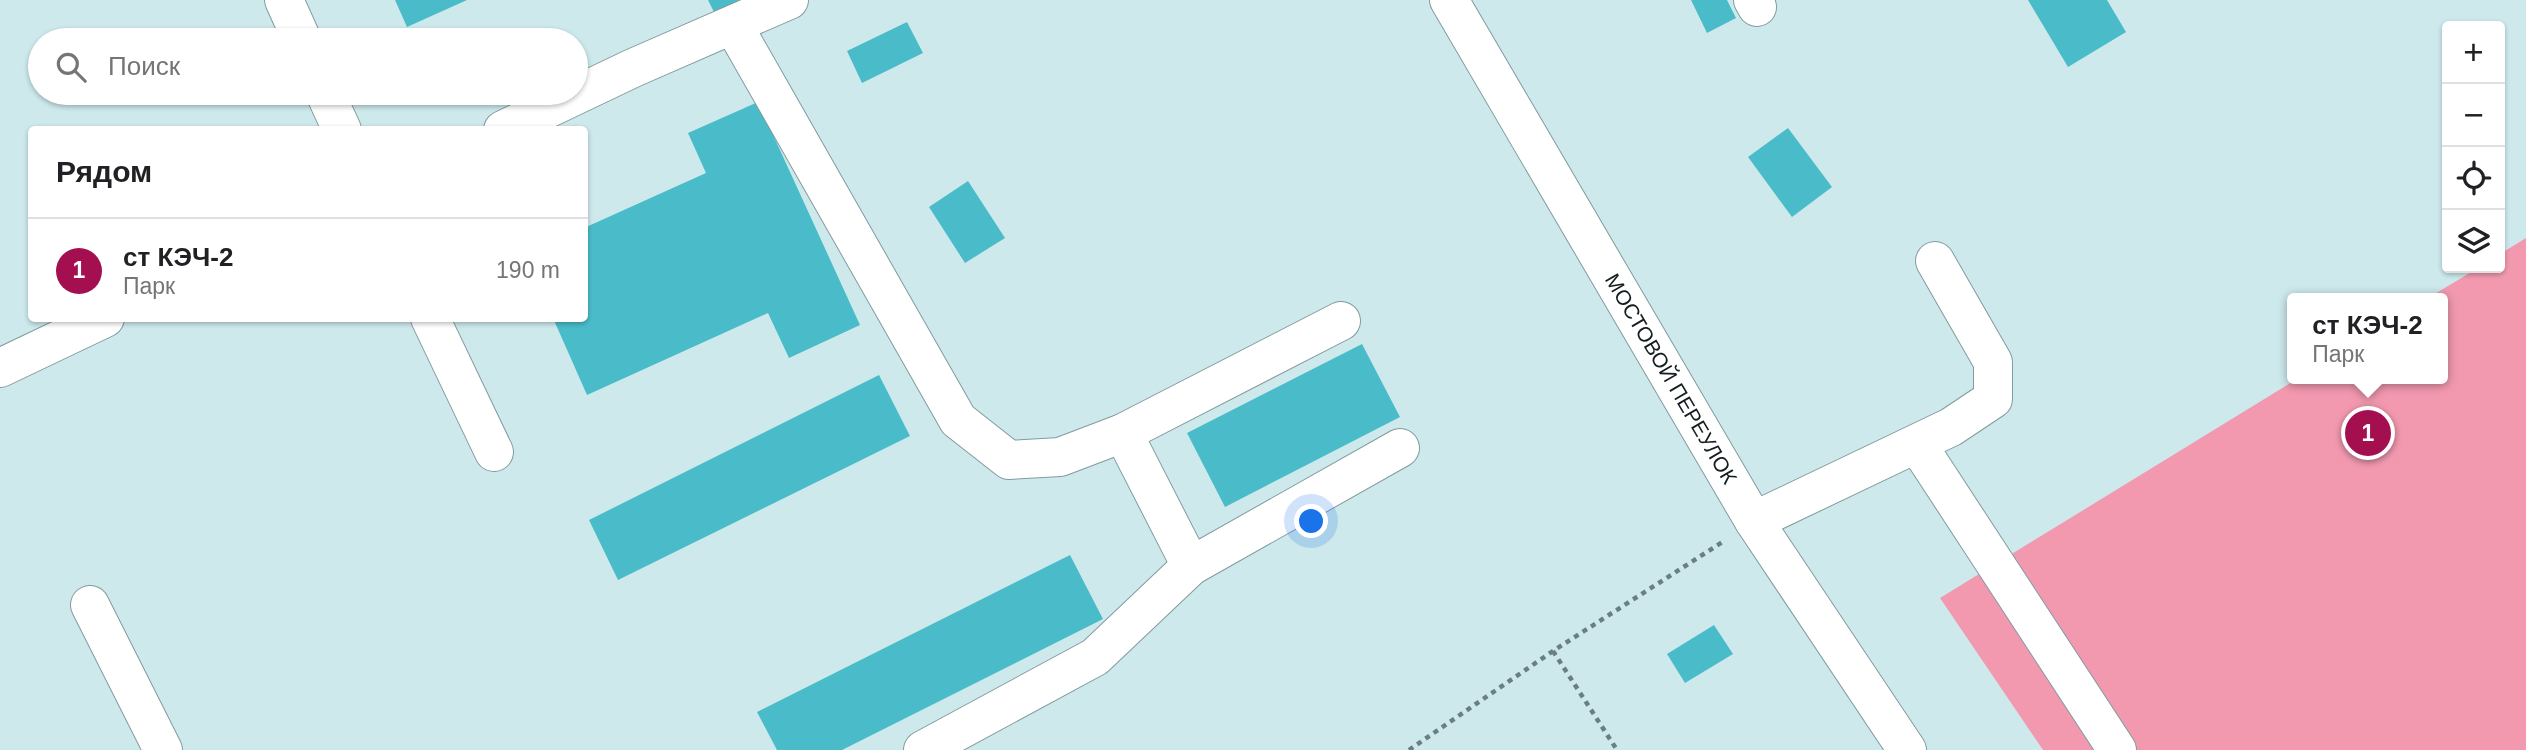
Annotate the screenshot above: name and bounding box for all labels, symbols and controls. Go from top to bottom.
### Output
map controls [2442,21,2505,273]
button: + [2442,21,2505,84]
search box [28,28,588,105]
icon: search [52,48,90,86]
text: Поиск [108,51,180,81]
button: − [2442,84,2505,147]
button: locate [2442,147,2505,210]
text: Рядом [56,155,152,188]
button: layers [2442,210,2505,273]
text: ст КЭЧ-2 [123,242,234,272]
text: 1 [73,257,85,283]
text: 190 m [496,257,560,283]
street label: МОСТОВОЙ ПЕРЕУЛОК [1601,270,1742,488]
text: Парк [123,273,175,299]
popup [2287,293,2448,384]
text: ст КЭЧ-2 [2312,310,2423,340]
text: Парк [2312,341,2364,367]
pin: 1 [2345,407,2391,459]
your location [1294,504,1328,538]

